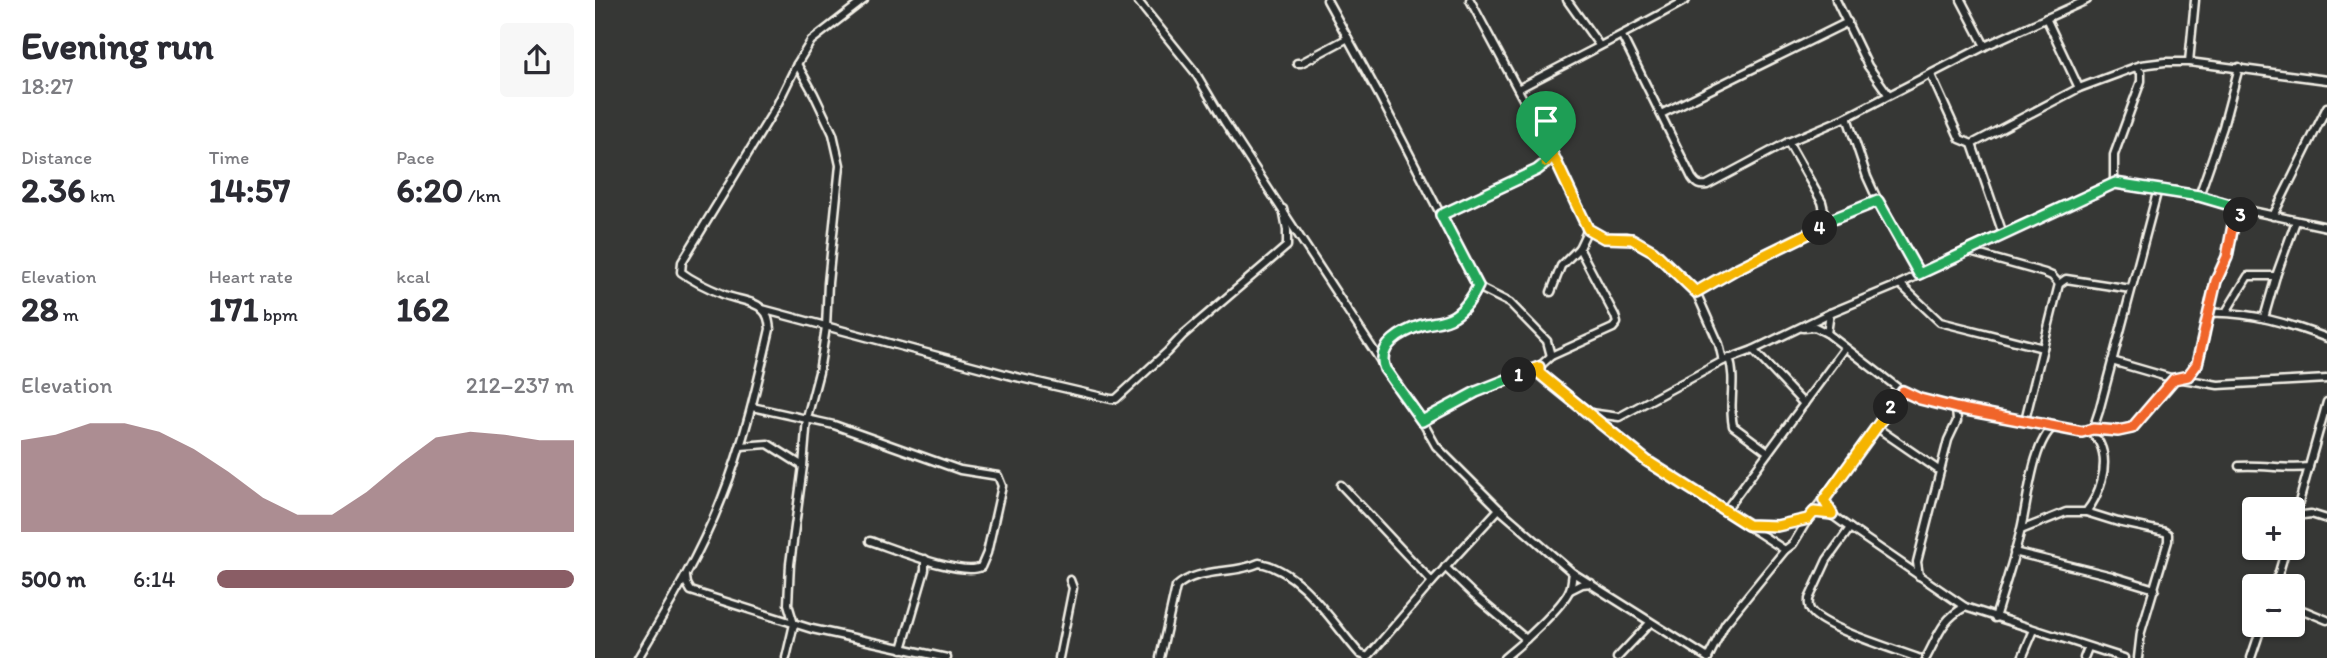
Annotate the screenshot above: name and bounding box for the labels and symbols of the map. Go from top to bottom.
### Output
pin [1516,91,1576,163]
pin: 3 [2223,198,2259,232]
pin: 4 [1803,210,1837,246]
pin: 1 [1501,358,1537,392]
pin: 2 [1873,390,1909,424]

